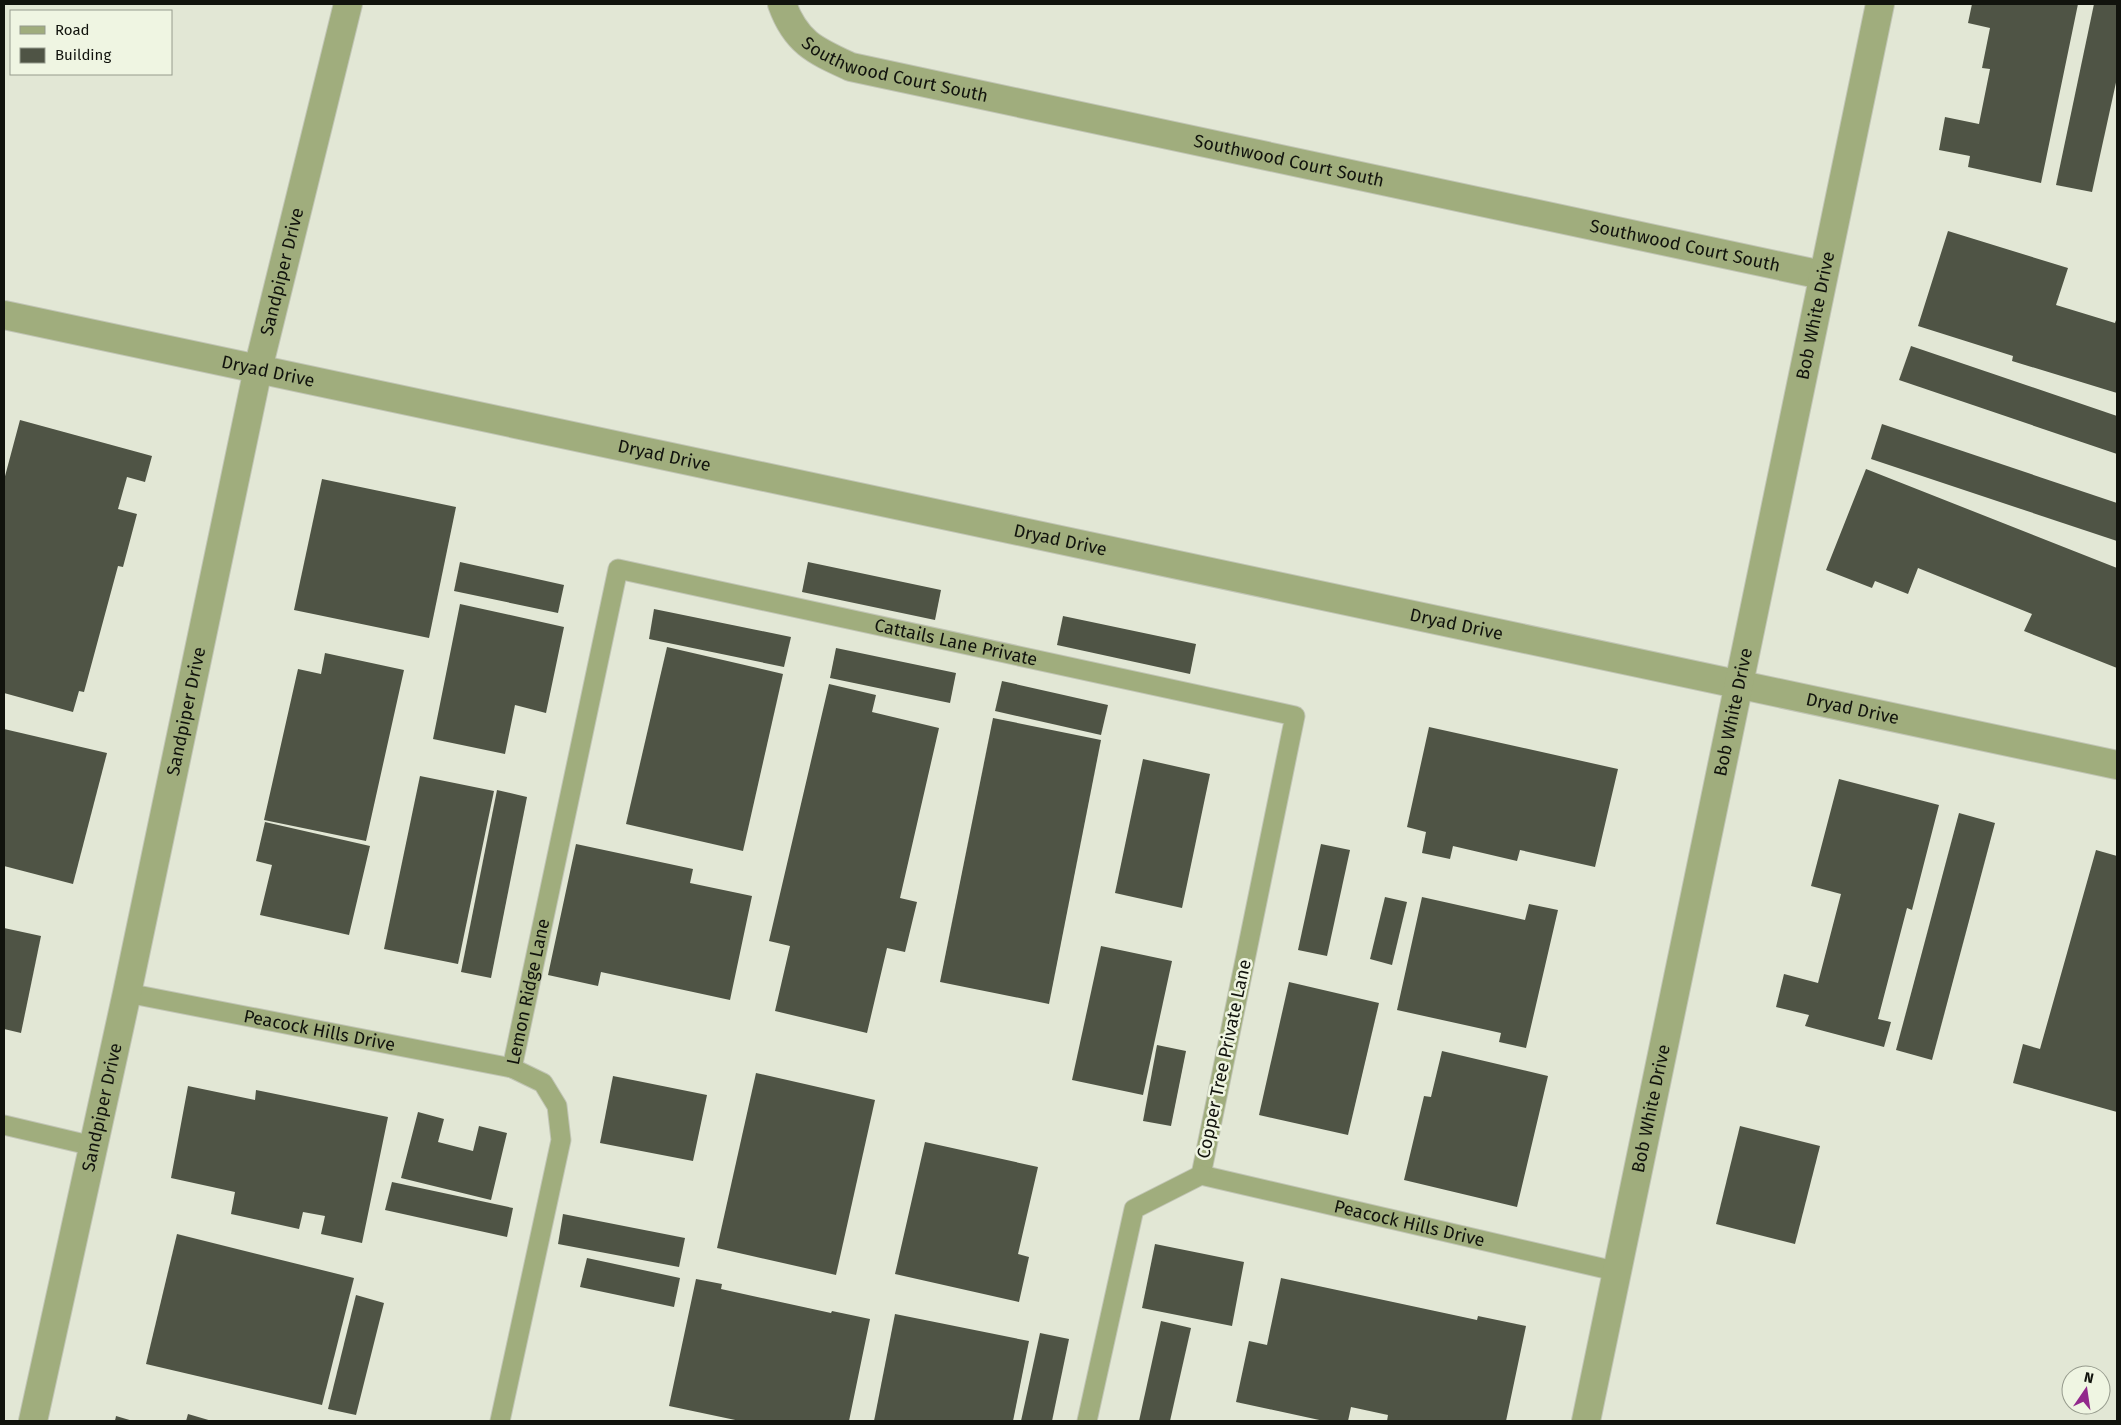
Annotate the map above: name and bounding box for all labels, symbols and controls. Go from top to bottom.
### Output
legend [10,10,172,75]
text: Road [55,21,90,39]
street label: Southwood Court South [797,32,990,107]
text: Building [55,46,111,64]
street label: Southwood Court South [1192,130,1386,192]
street label: Sandpiper Drive [256,205,308,338]
street label: Southwood Court South [1588,215,1782,277]
street label: Bob White Drive [1791,249,1839,382]
street label: Dryad Drive [219,351,317,392]
street label: Dryad Drive [616,435,713,476]
street label: Dryad Drive [1012,519,1109,561]
street label: Dryad Drive [1408,604,1505,645]
street label: Cattails Lane Private [872,614,1040,671]
street label: Sandpiper Drive [162,645,210,778]
street label: Bob White Drive [1709,646,1757,778]
street label: Dryad Drive [1804,688,1901,729]
street label: Lemon Ridge Lane [502,917,554,1067]
street label: Copper Tree Private Lane [1192,957,1256,1161]
street label: Peacock Hills Drive [242,1005,397,1056]
street label: Sandpiper Drive [77,1041,127,1174]
street label: Bob White Drive [1627,1043,1675,1175]
street label: Peacock Hills Drive [1332,1195,1487,1252]
north arrow [2061,1365,2111,1415]
text: N [2082,1368,2095,1387]

